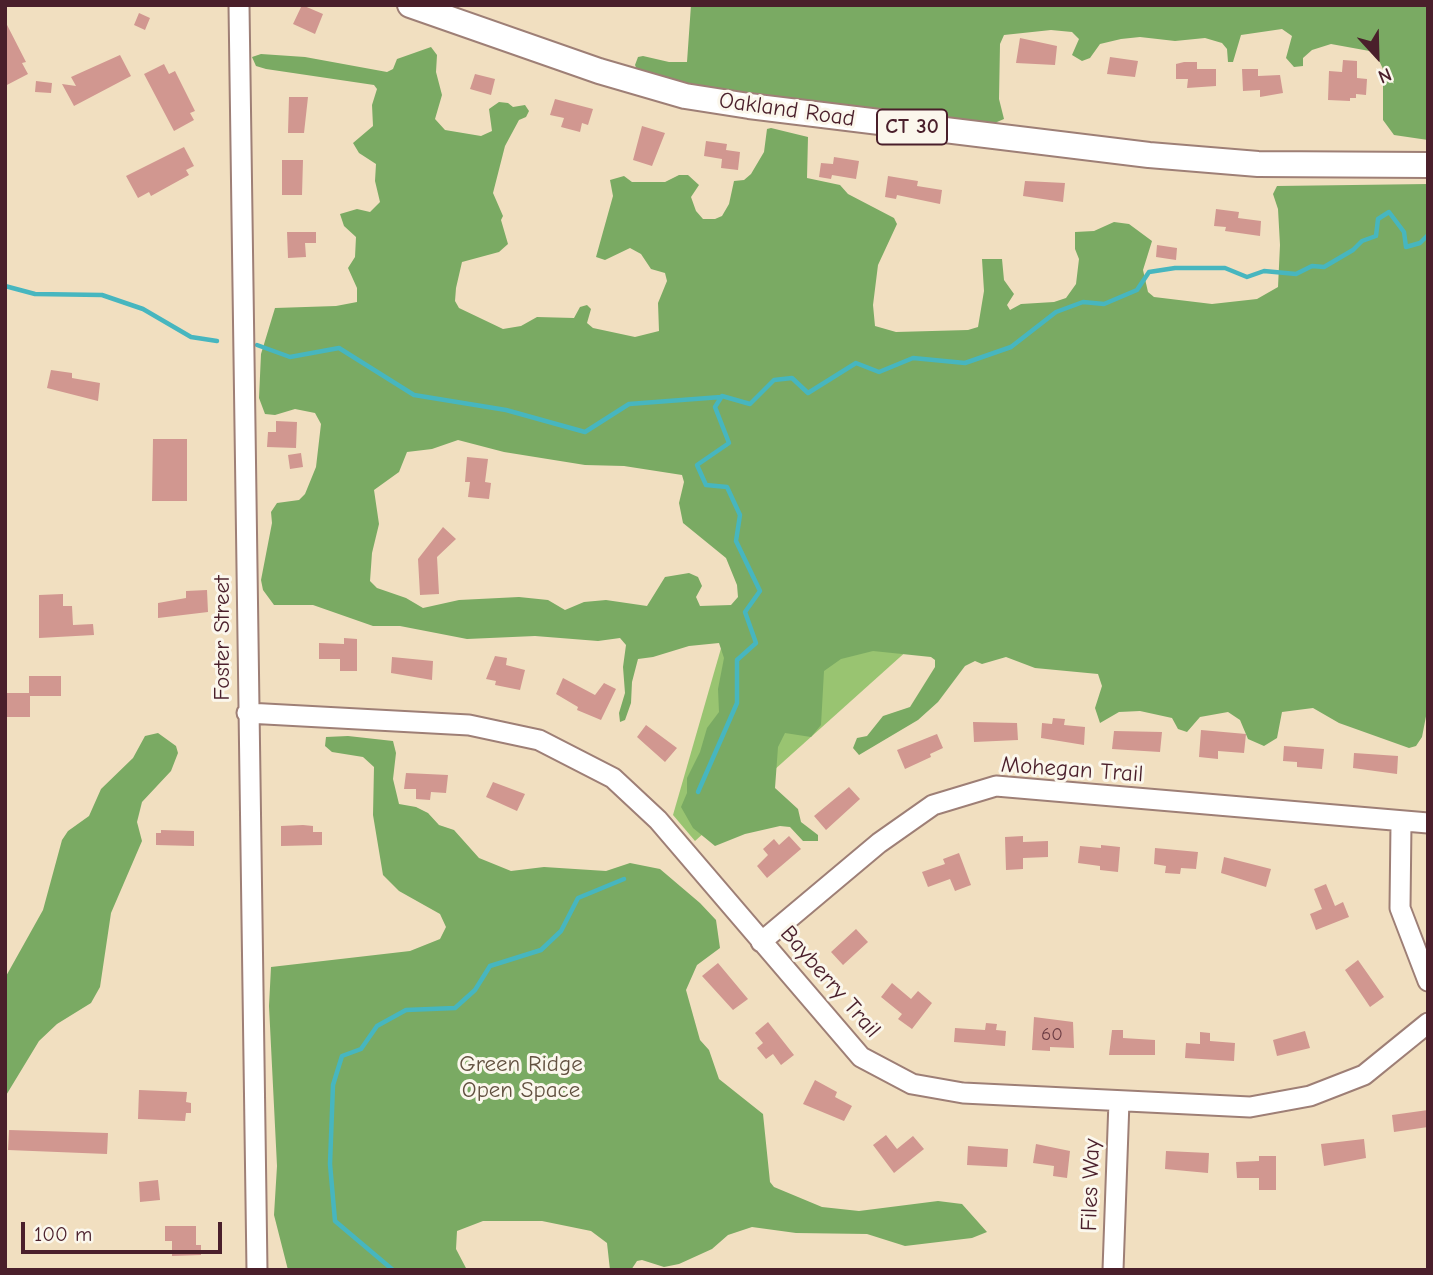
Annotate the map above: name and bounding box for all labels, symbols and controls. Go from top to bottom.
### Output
north arrow [1342,21,1412,91]
text: N [1375,63,1395,88]
street label: Oakland Road [717,87,857,133]
road number: CT 30 [877,110,947,144]
street label: Foster Street [208,575,236,701]
street label: Mohegan Trail [1000,751,1144,789]
street label: Bayberry Trail [774,920,886,1044]
house number: 60 [1041,1024,1063,1046]
park label: Green Ridge Open Space [459,1050,583,1104]
street label: Files Way [1076,1138,1106,1232]
scale bar [24,1208,226,1252]
text: 100 m [34,1222,92,1246]

